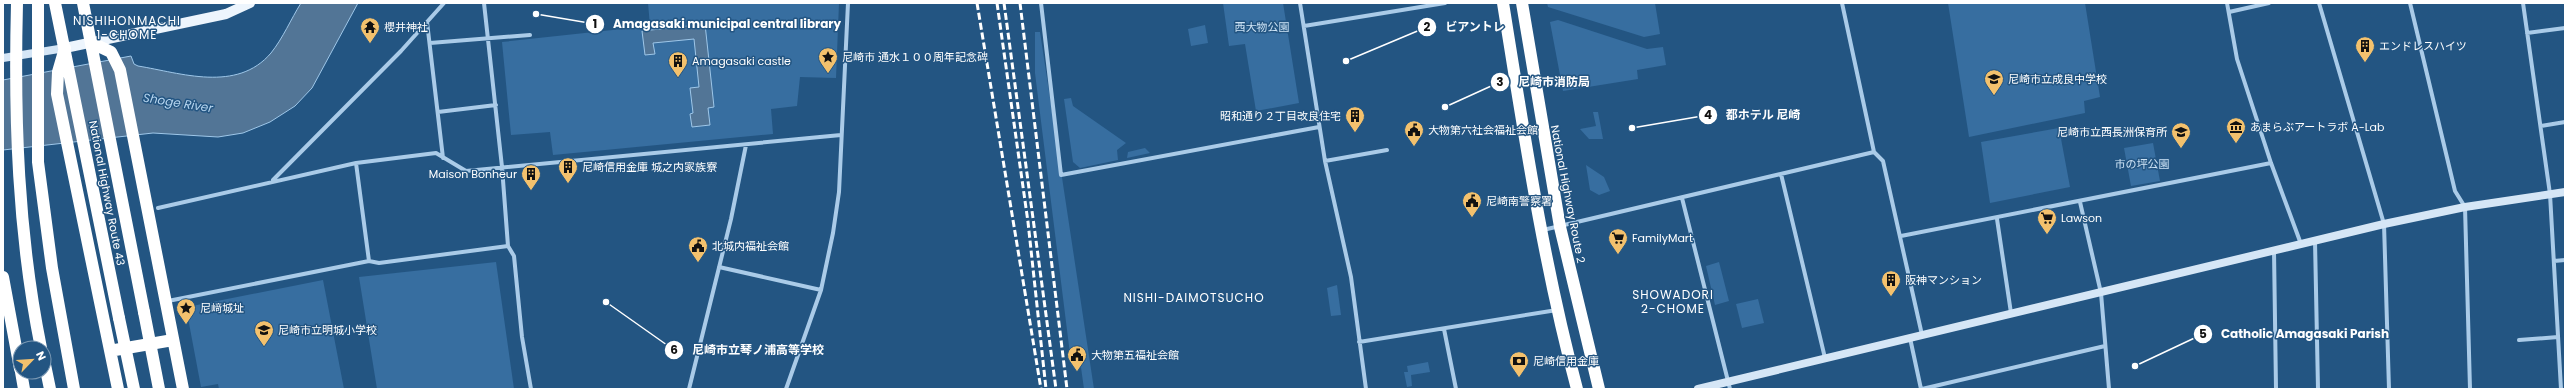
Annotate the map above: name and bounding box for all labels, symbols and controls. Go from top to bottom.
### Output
district label: NISHIHONMACHI 1-CHOME [73,12,181,43]
callout: Amagasaki municipal central library [585,12,849,36]
text: 1 [593,15,597,32]
text: Amagasaki municipal central library [613,15,841,32]
callout: ビアントレ [1417,15,1513,39]
temple icon: 櫻井神社 [359,16,381,44]
text: 2 [1424,18,1431,35]
text: ビアントレ [1445,18,1505,35]
place label: 櫻井神社 [384,19,428,35]
park label: 西大物公園 [1235,19,1290,35]
building icon: エンドレスハイツ [2354,35,2376,63]
place label: エンドレスハイツ [2379,38,2467,54]
place icon: 尼崎市 通水１００周年記念碑 [817,46,839,74]
place label: 尼崎市 通水１００周年記念碑 [842,49,988,65]
building icon: Amagasaki castle [667,50,689,78]
place label: Amagasaki castle [692,53,791,69]
school or university icon: 尼崎市立成良中学校 [1983,68,2005,96]
callout: 尼崎市消防局 [1490,70,1598,94]
place label: 尼崎市立成良中学校 [2008,71,2107,87]
text: 3 [1496,73,1504,90]
text: 尼崎市消防局 [1518,73,1590,90]
water label: Shoge River [142,89,215,116]
callout: 都ホテル 尼崎 [1698,103,1808,127]
building icon: 昭和通り２丁目改良住宅 [1344,105,1366,133]
text: 4 [1704,106,1712,123]
text: 都ホテル 尼崎 [1726,106,1800,123]
place label: 昭和通り２丁目改良住宅 [1220,108,1341,124]
museum icon: あまらぶアートラボ A-Lab [2225,116,2247,144]
street label: National Highway Route 43 [85,119,129,267]
public building icon: 大物第六社会福祉会館 [1403,119,1425,147]
place label: あまらぶアートラボ A-Lab [2250,119,2384,135]
school or university icon: 尼崎市立西長洲保育所 [2170,121,2192,149]
place label: 大物第六社会福祉会館 [1428,122,1538,138]
street label: National Highway Route 2 [1547,124,1589,264]
place label: 尼崎市立西長洲保育所 [2057,124,2168,140]
building icon: 尼崎信用金庫 城之内家族寮 [557,156,579,184]
park label: 市の坪公園 [2115,156,2170,172]
place label: 尼崎信用金庫 城之内家族寮 [582,159,717,175]
building icon: Maison Bonheur [520,163,542,191]
place label: Maison Bonheur [429,166,517,182]
public building icon: 尼崎南警察署 [1461,190,1483,218]
place label: 尼崎南警察署 [1486,193,1552,209]
supermarket icon: Lawson [2036,207,2058,235]
place label: Lawson [2061,210,2102,226]
supermarket icon: FamilyMart [1607,227,1629,255]
place label: FamilyMart [1632,230,1693,246]
public building icon: 北城内福祉会館 [687,235,709,263]
place label: 北城内福祉会館 [712,238,789,254]
building icon: 阪神マンション [1880,269,1902,297]
place label: 阪神マンション [1905,272,1982,288]
district label: SHOWADORI 2-CHOME [1632,286,1714,317]
district label: NISHI-DAIMOTSUCHO [1123,289,1265,306]
place icon: 尼﨑城址 [175,297,197,325]
place label: 尼﨑城址 [200,300,244,316]
school or university icon: 尼崎市立明城小学校 [253,319,275,347]
place label: 尼崎市立明城小学校 [278,322,377,338]
callout: Catholic Amagasaki Parish [2193,322,2397,346]
text: 5 [2199,325,2207,342]
text: Catholic Amagasaki Parish [2221,325,2389,342]
callout: 尼崎市立琴ノ浦高等学校 [664,338,832,362]
north arrow [12,340,52,380]
text: 6 [670,341,678,358]
text: 尼崎市立琴ノ浦高等学校 [692,341,824,358]
public building icon: 大物第五福祉会館 [1066,344,1088,372]
place label: 大物第五福祉会館 [1091,347,1179,363]
text: N [32,349,50,363]
bank icon: 尼崎信用金庫 [1508,350,1530,378]
place label: 尼崎信用金庫 [1533,353,1599,369]

